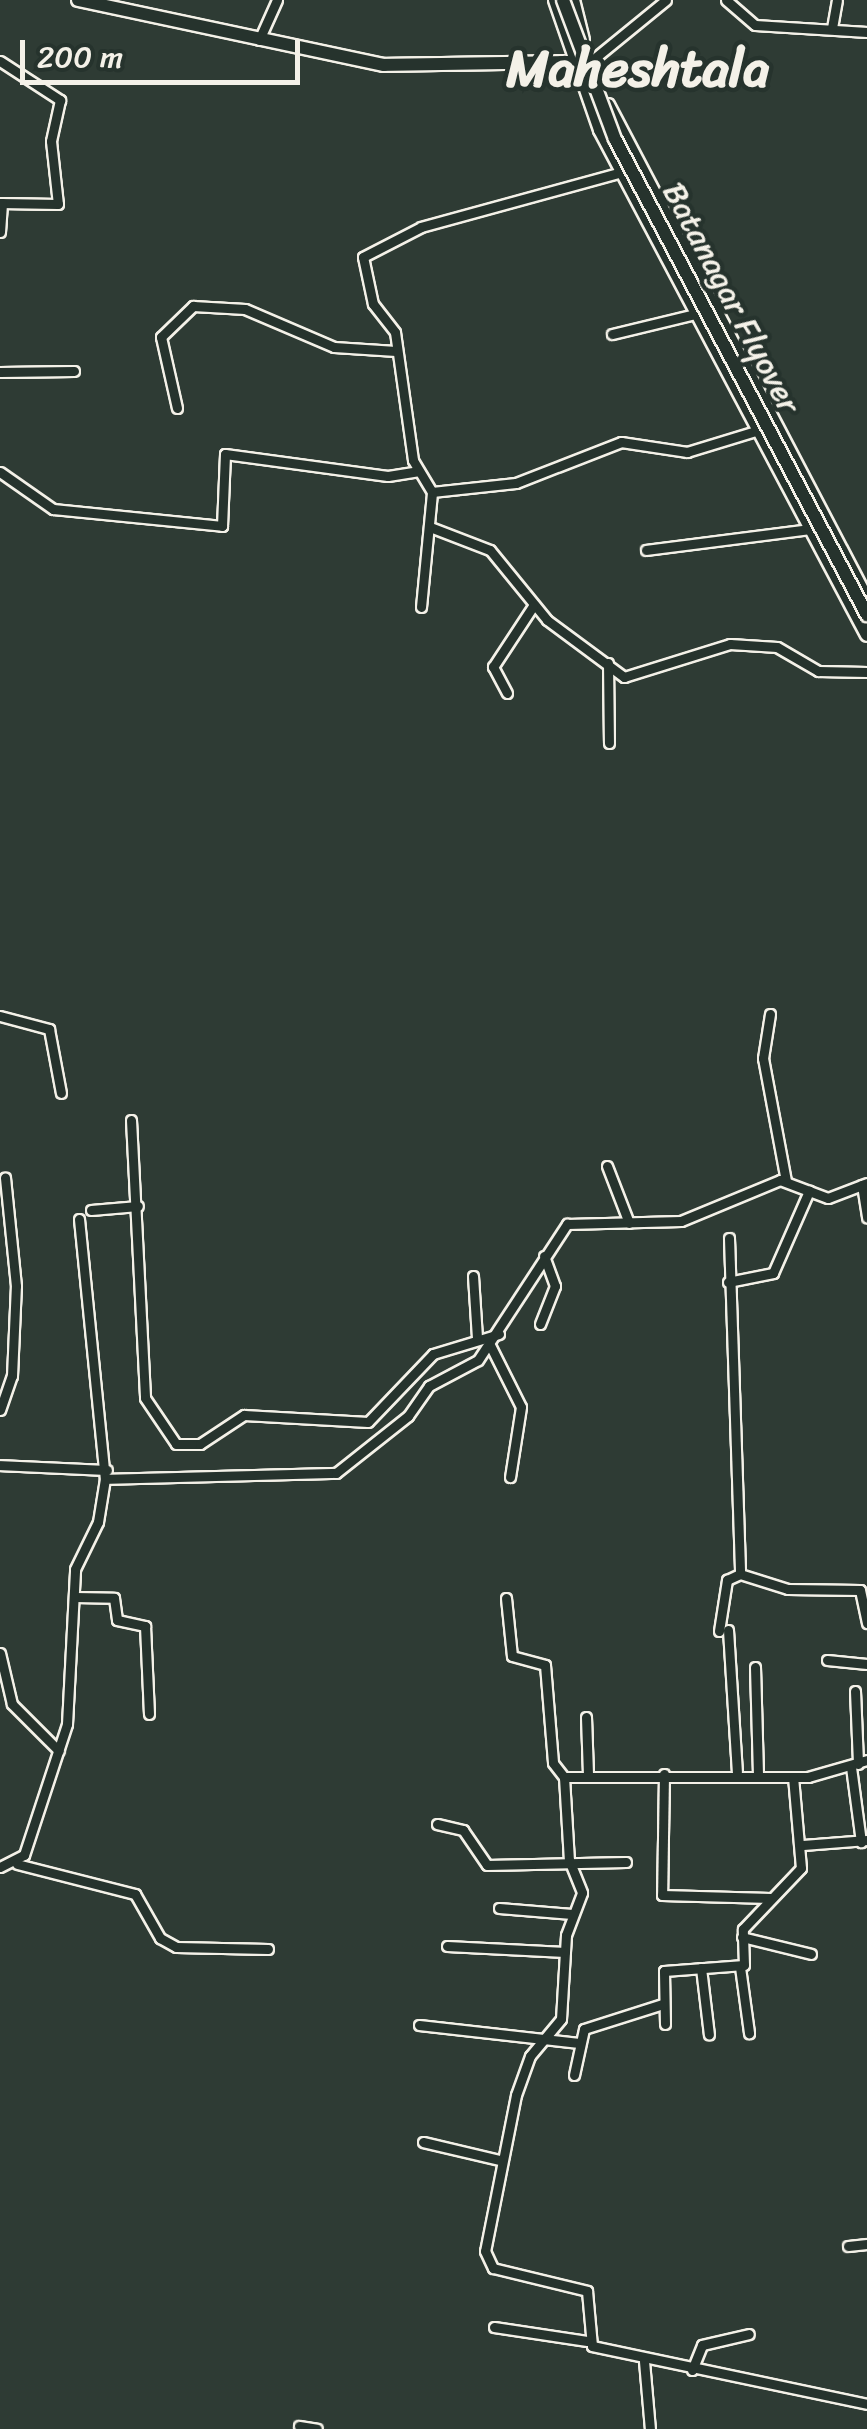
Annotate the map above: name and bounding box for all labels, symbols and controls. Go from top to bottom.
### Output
scale bar [25,20,305,82]
text: 200 m [37,30,123,84]
district label: Maheshtala [506,39,770,101]
street label: Batanagar Flyover [654,175,808,421]

